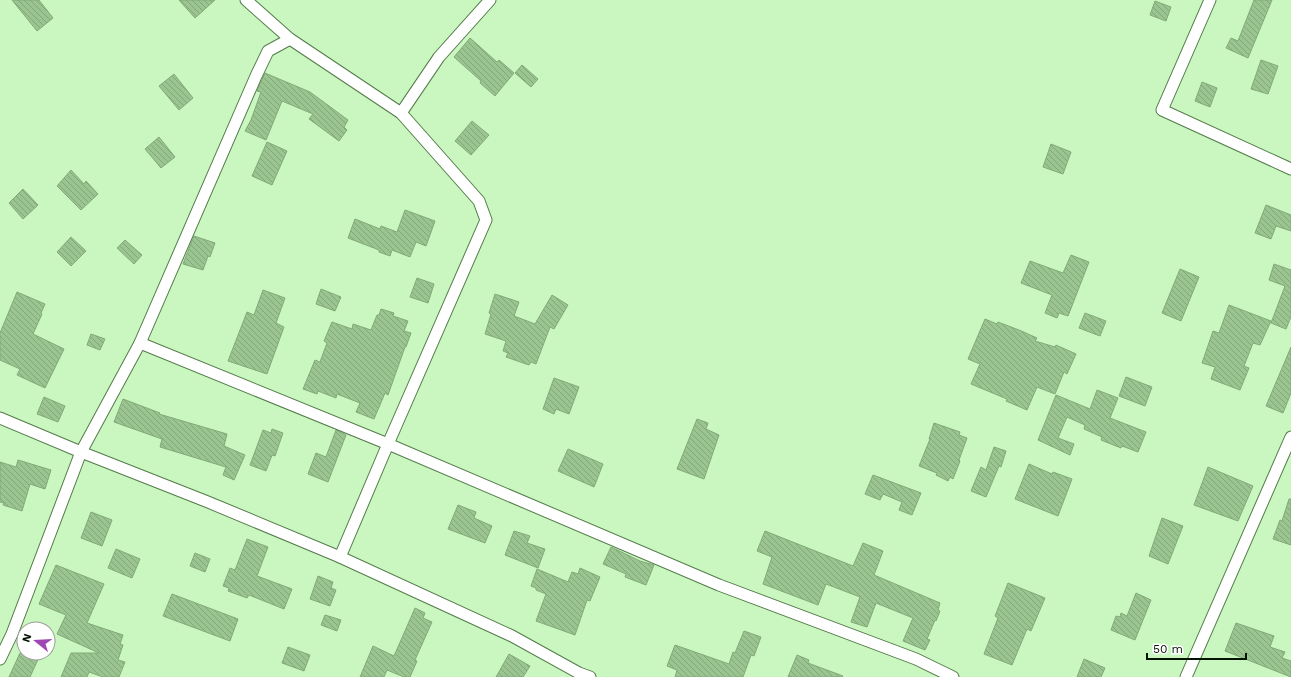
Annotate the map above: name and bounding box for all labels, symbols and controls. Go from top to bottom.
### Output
north arrow [16,621,56,661]
text: N [20,632,34,644]
scale bar [1147,635,1246,661]
text: 50 m [1153,642,1183,656]

